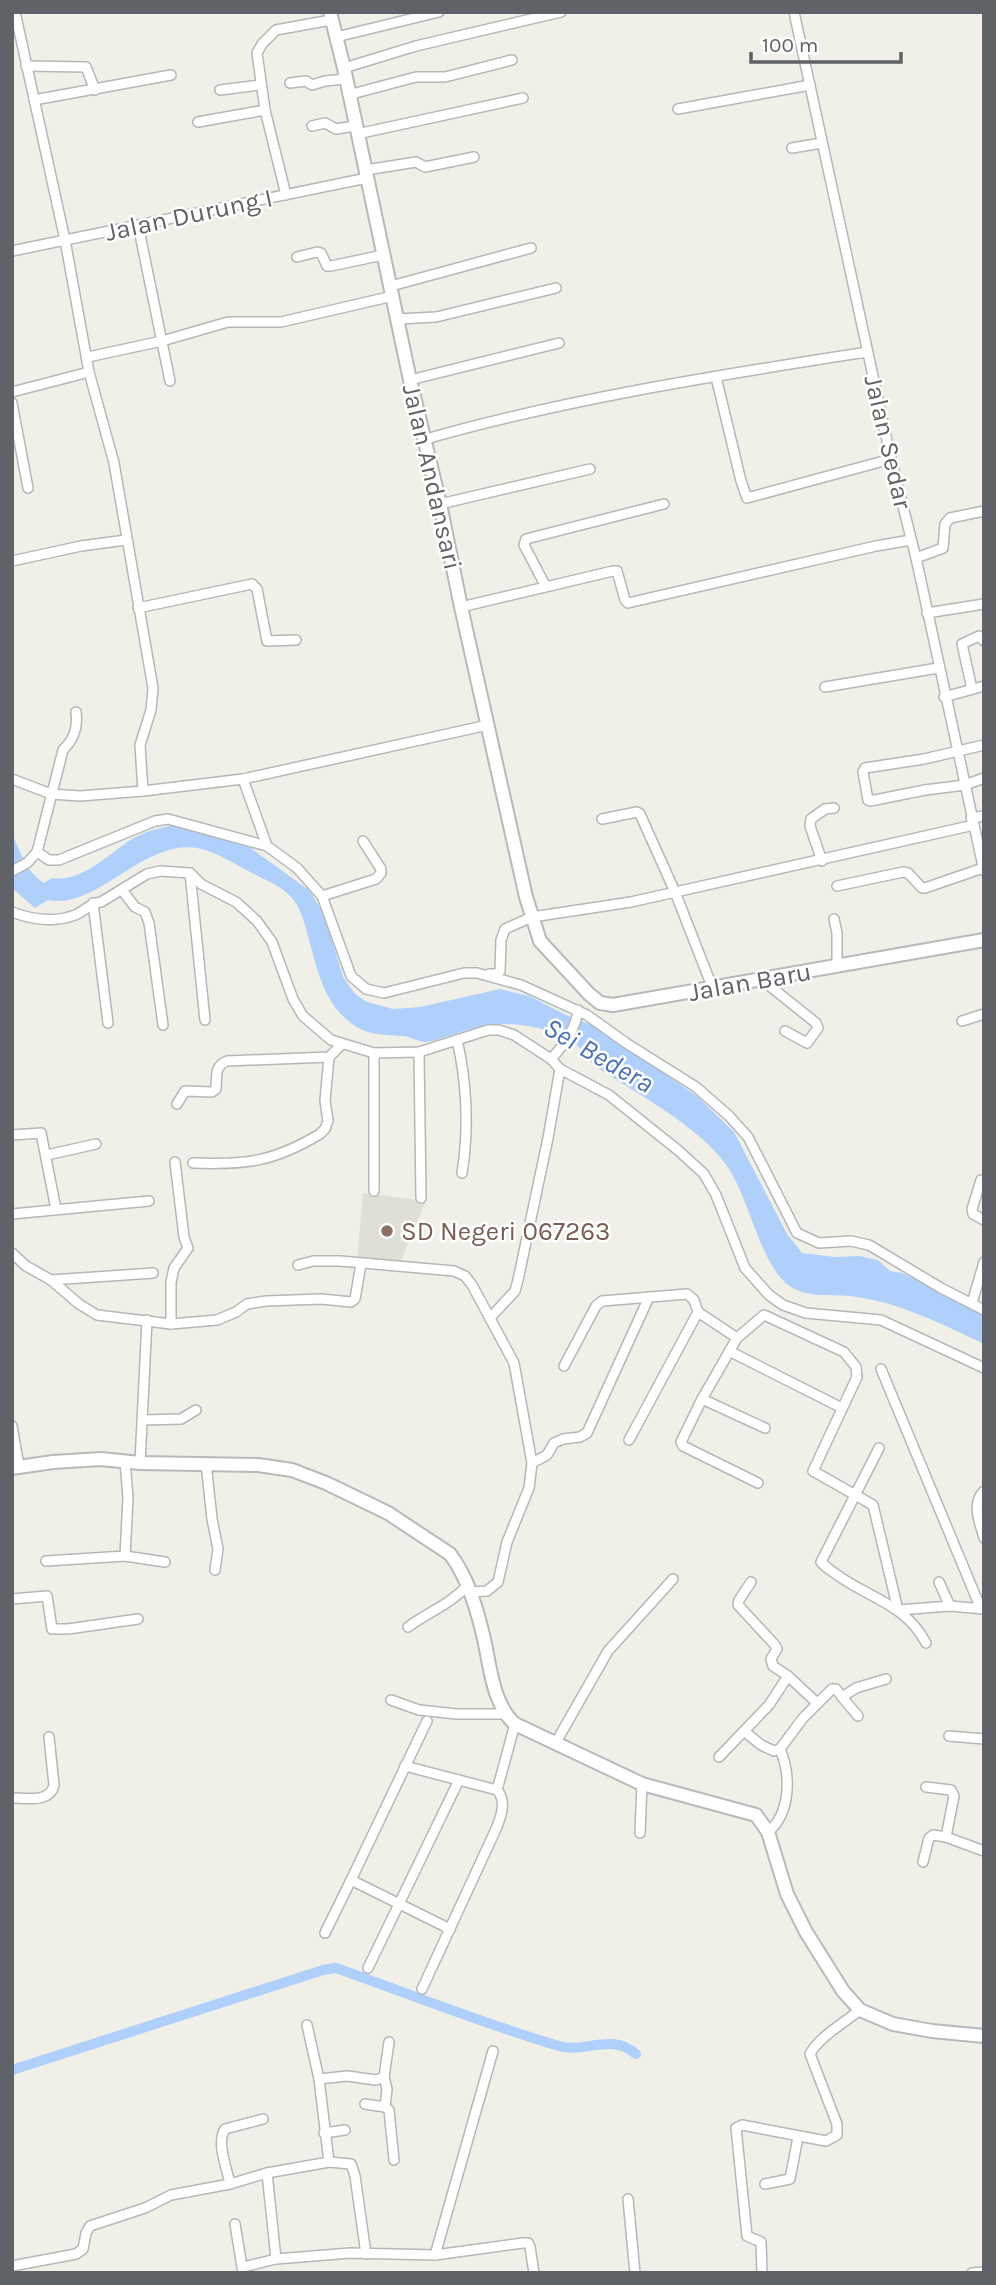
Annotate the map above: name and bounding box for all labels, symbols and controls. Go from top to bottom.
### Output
scale bar [751,21,902,65]
text: 100 m [762,33,819,57]
street label: Jalan Durung I [103,182,275,248]
street label: Jalan Sedar [858,372,919,513]
street label: Jalan Andansari [396,381,468,573]
street label: Jalan Baru [686,956,814,1008]
water label: Sei Bedera [538,1010,660,1100]
place label: SD Negeri 067263 [401,1216,610,1247]
marker: SD Negeri 067263 [379,1223,395,1239]

